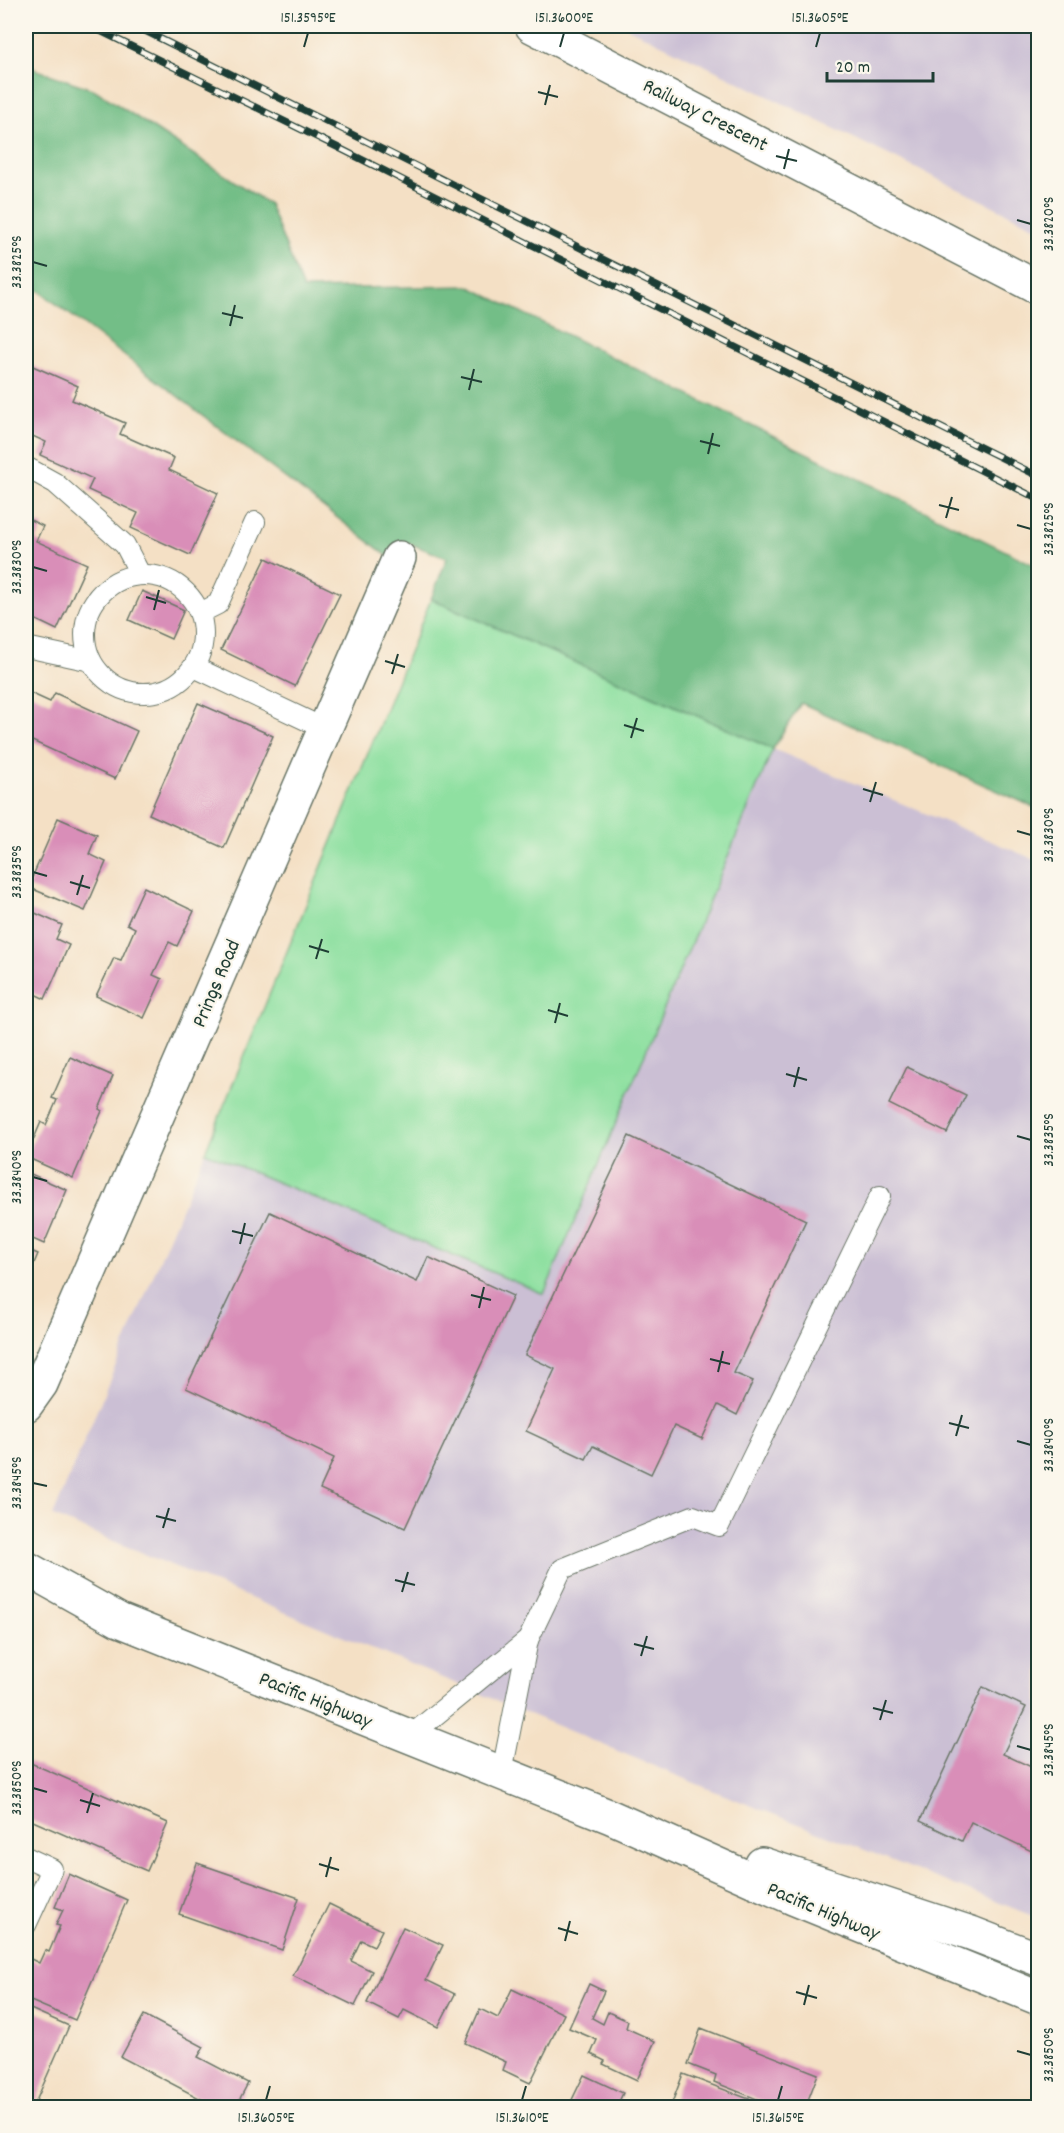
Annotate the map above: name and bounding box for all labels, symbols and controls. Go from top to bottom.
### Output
text: 151.3595°E [280,8,336,30]
text: 151.3600°E [535,8,593,30]
text: 151.3605°E [792,8,849,30]
scale bar [827,45,934,83]
text: 20 m [836,56,870,81]
street label: Railway Crescent [637,72,773,161]
text: 33.3820°S [1039,197,1061,251]
text: 33.3825°S [7,235,29,289]
text: 33.3825°S [1039,502,1061,556]
text: 33.3830°S [7,540,29,594]
text: 33.3830°S [1039,808,1061,862]
text: 33.3835°S [7,845,29,899]
street label: Prings Road [186,936,250,1033]
text: 33.3835°S [1039,1113,1061,1167]
text: 33.3840°S [7,1150,29,1204]
text: 33.3840°S [1039,1418,1061,1472]
text: 33.3845°S [7,1456,29,1510]
street label: Pacific Highway [254,1665,377,1738]
text: 33.3845°S [1039,1723,1061,1777]
text: 33.3850°S [7,1760,29,1816]
street label: Pacific Highway [762,1876,884,1950]
text: 33.3850°S [1039,2027,1061,2083]
text: 151.3605°E [238,2108,295,2130]
text: 151.3610°E [495,2108,549,2130]
text: 151.3615°E [752,2108,804,2130]

